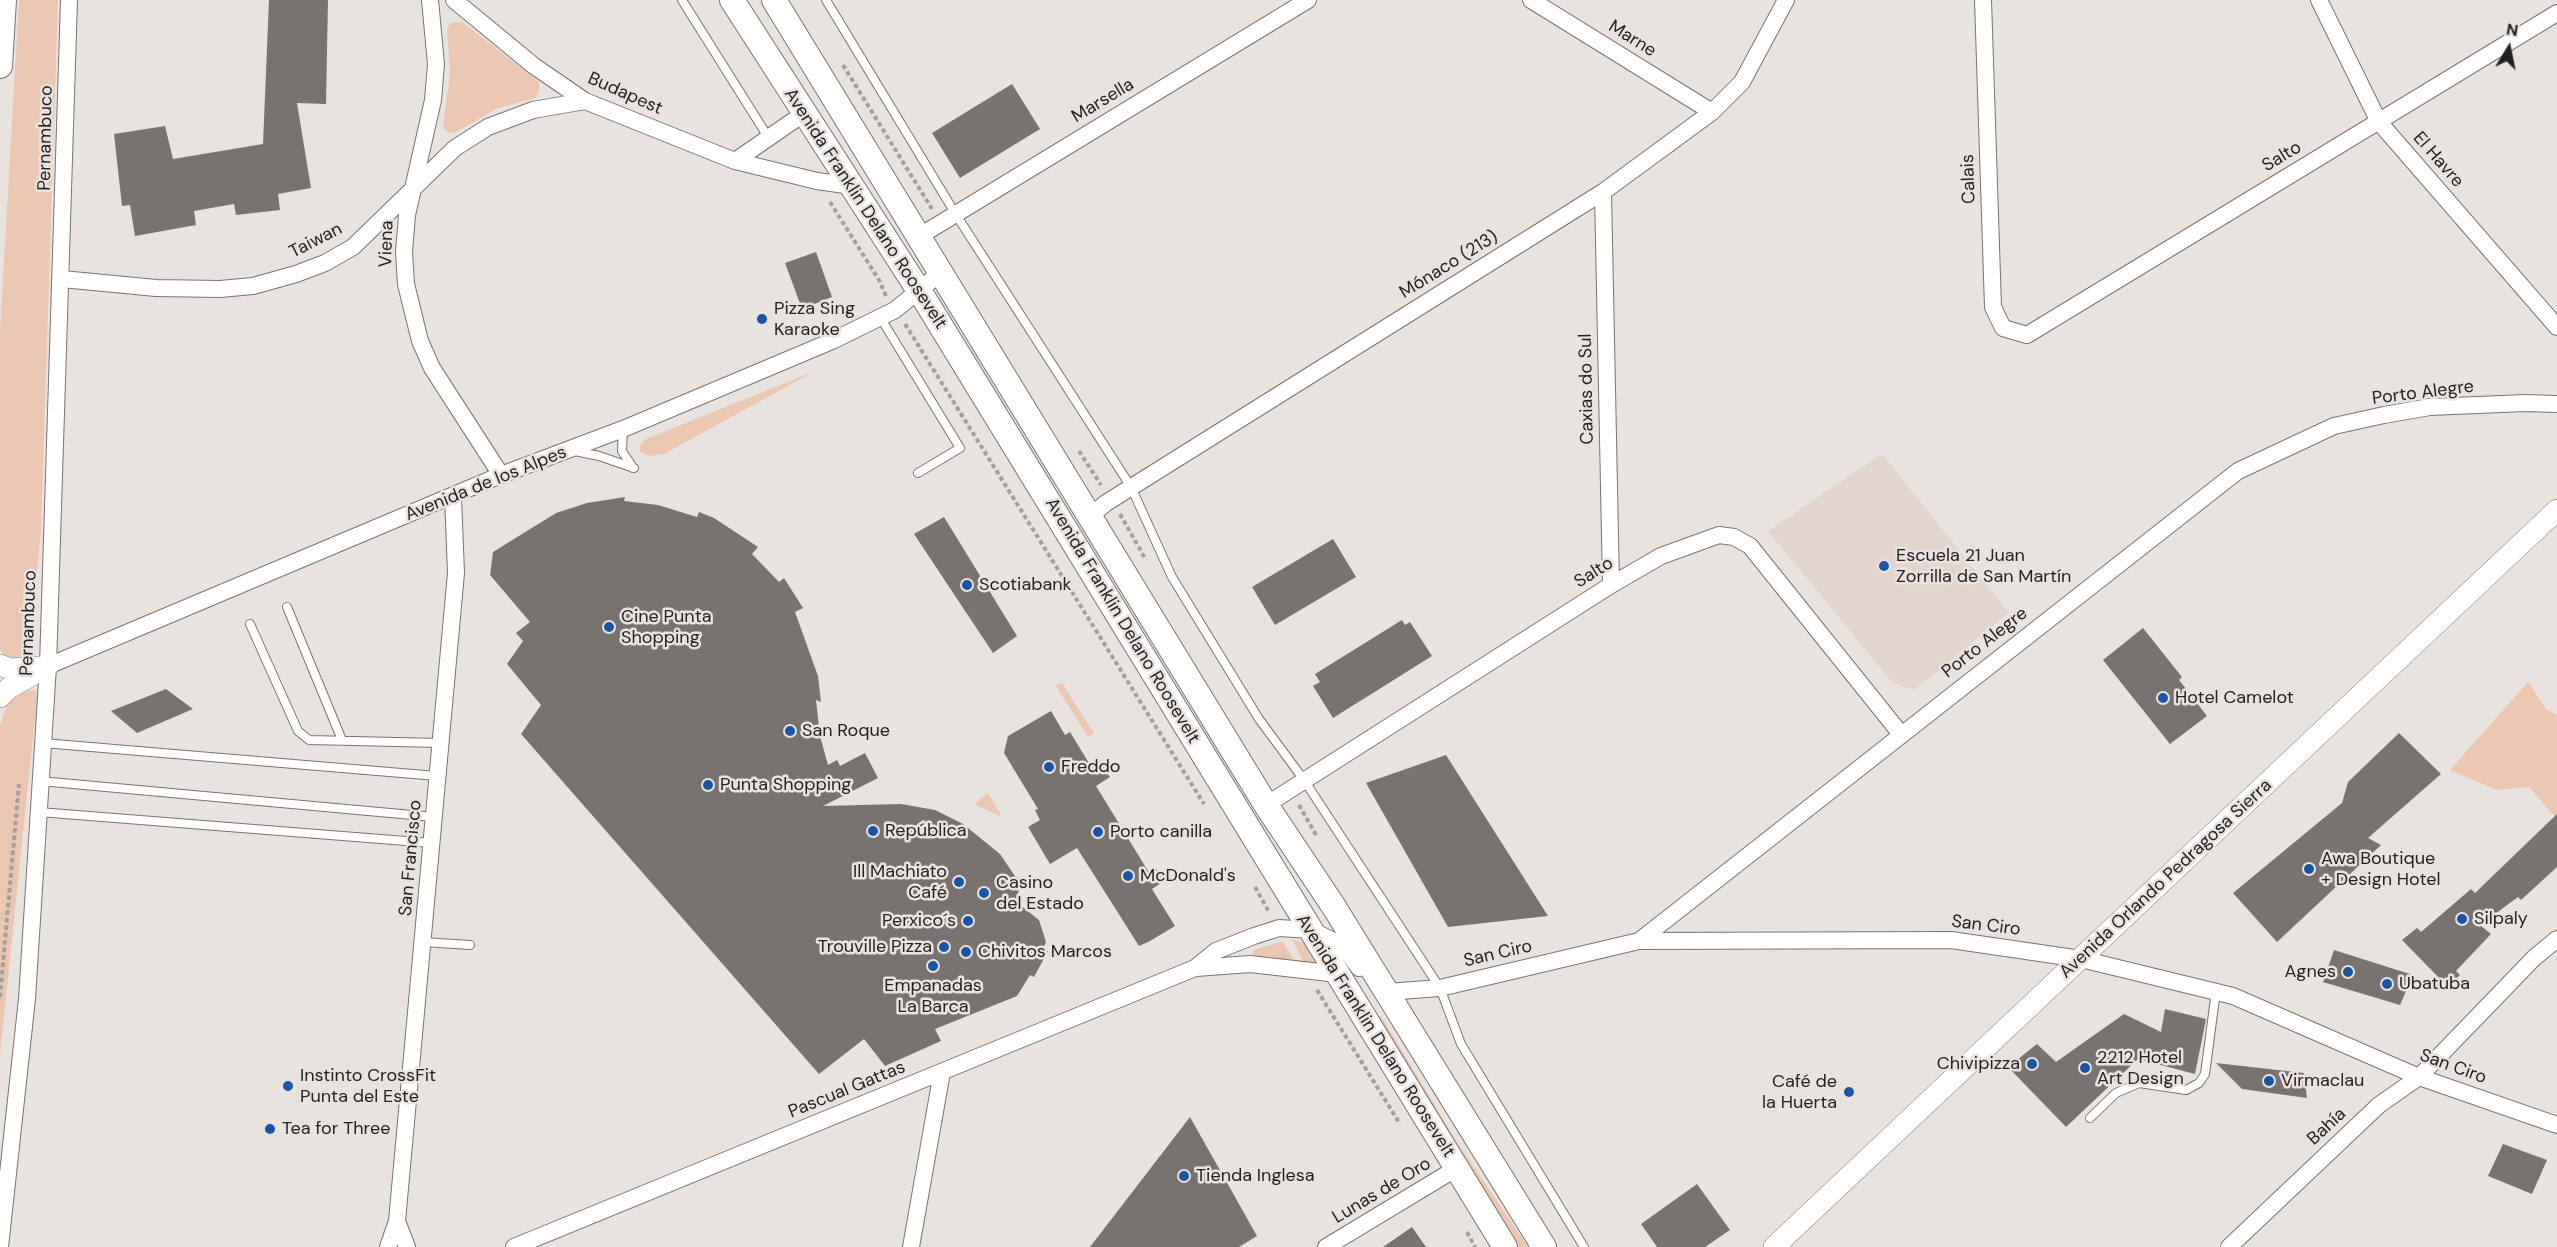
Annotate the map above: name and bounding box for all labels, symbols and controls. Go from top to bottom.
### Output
street label: Marne [1604,16,1660,62]
north arrow [2479,18,2539,78]
text: N [2505,18,2520,41]
street label: Budapest [584,68,666,120]
street label: Marsella [1068,74,1138,128]
street label: Pernambuco [34,85,58,191]
street label: Avenida Franklin Delano Roosevelt [779,85,951,333]
street label: El Havre [2408,128,2468,192]
street label: Salto [2259,137,2305,177]
street label: Calais [1957,154,1981,204]
street label: Taiwan [286,219,346,263]
street label: Viena [375,220,399,268]
street label: Mónaco (213) [1396,226,1502,304]
place label: Pizza Sing Karaoke [774,298,855,340]
marker: Pizza Sing Karaoke [755,312,769,326]
street label: Caxias do Sul [1575,333,1599,445]
street label: Porto Alegre [2371,376,2475,410]
street label: Avenida de los Alpes [402,442,570,526]
street label: Avenida Franklin Delano Roosevelt [1040,494,1204,748]
place label: Escuela 21 Juan Zorrilla de San Martín [1896,545,2071,588]
street label: Salto [1571,553,1617,593]
marker: Escuela 21 Juan Zorrilla de San Martín [1877,559,1891,573]
street label: Pernambuco [16,570,42,676]
place label: Scotiabank [979,574,1072,596]
marker: Scotiabank [960,578,974,592]
street label: Porto Alegre [1938,603,2032,683]
place label: Cine Punta Shopping [621,606,712,648]
marker: Cine Punta Shopping [602,620,616,634]
place label: Hotel Camelot [2175,687,2294,709]
marker: Hotel Camelot [2156,691,2170,705]
place label: San Roque [802,720,890,742]
marker: San Roque [783,724,797,738]
place label: Freddo [1061,756,1120,778]
marker: Freddo [1042,760,1056,774]
place label: Punta Shopping [720,774,851,796]
street label: Avenida Orlando Pedragosa Sierra [2055,775,2277,983]
marker: Punta Shopping [701,778,715,792]
street label: San Francisco [395,799,427,917]
place label: República [885,820,967,842]
place label: Porto canilla [1110,821,1212,843]
marker: República [866,824,880,838]
marker: Porto canilla [1091,825,1105,839]
place label: Awa Boutique + Design Hotel [2321,848,2440,890]
place label: Ill Machiato Café [853,861,947,904]
marker: Awa Boutique + Design Hotel [2302,862,2316,876]
place label: McDonald's [1140,865,1236,887]
marker: McDonald's [1121,869,1135,883]
place label: Casino del Estado [996,872,1084,914]
marker: Ill Machiato Café [952,875,966,889]
marker: Casino del Estado [977,886,991,900]
place label: Silpaly [2474,908,2528,930]
place label: Perxico´s [882,910,956,932]
street label: Avenida Franklin Delano Roosevelt [1291,910,1459,1162]
street label: San Ciro [1950,911,2022,941]
marker: Silpaly [2455,912,2469,926]
marker: Perxico´s [961,914,975,928]
place label: Trouville Pizza [818,936,932,958]
street label: San Ciro [1462,936,1534,972]
marker: Trouville Pizza [937,940,951,954]
place label: Chivitos Marcos [978,941,1112,963]
marker: Chivitos Marcos [959,945,973,959]
marker: Empanadas La Barca [926,959,940,973]
place label: Agnes [2284,961,2336,983]
marker: Agnes [2341,965,2355,979]
place label: Ubatuba [2399,973,2470,995]
place label: Empanadas La Barca [884,975,982,1018]
marker: Ubatuba [2380,977,2394,991]
street label: San Ciro [2417,1045,2489,1089]
place label: 2212 Hotel Art Design [2097,1047,2184,1090]
place label: Chivipizza [1937,1053,2020,1075]
street label: Pascual Gattas [785,1057,909,1123]
marker: Chivipizza [2025,1057,2039,1071]
marker: 2212 Hotel Art Design [2078,1061,2092,1075]
place label: Instinto CrossFit Punta del Este [300,1065,436,1108]
place label: Virmaclau [2281,1070,2364,1092]
place label: Café de la Huerta [1762,1071,1837,1114]
marker: Virmaclau [2262,1074,2276,1088]
marker: Instinto CrossFit Punta del Este [281,1079,295,1093]
marker: Café de la Huerta [1842,1085,1856,1099]
street label: Bahía [2303,1104,2351,1150]
place label: Tea for Three [282,1118,390,1140]
marker: Tea for Three [263,1122,277,1136]
street label: Lunas de Oro [1329,1153,1435,1229]
place label: Tienda Inglesa [1196,1165,1314,1187]
marker: Tienda Inglesa [1177,1169,1191,1183]

